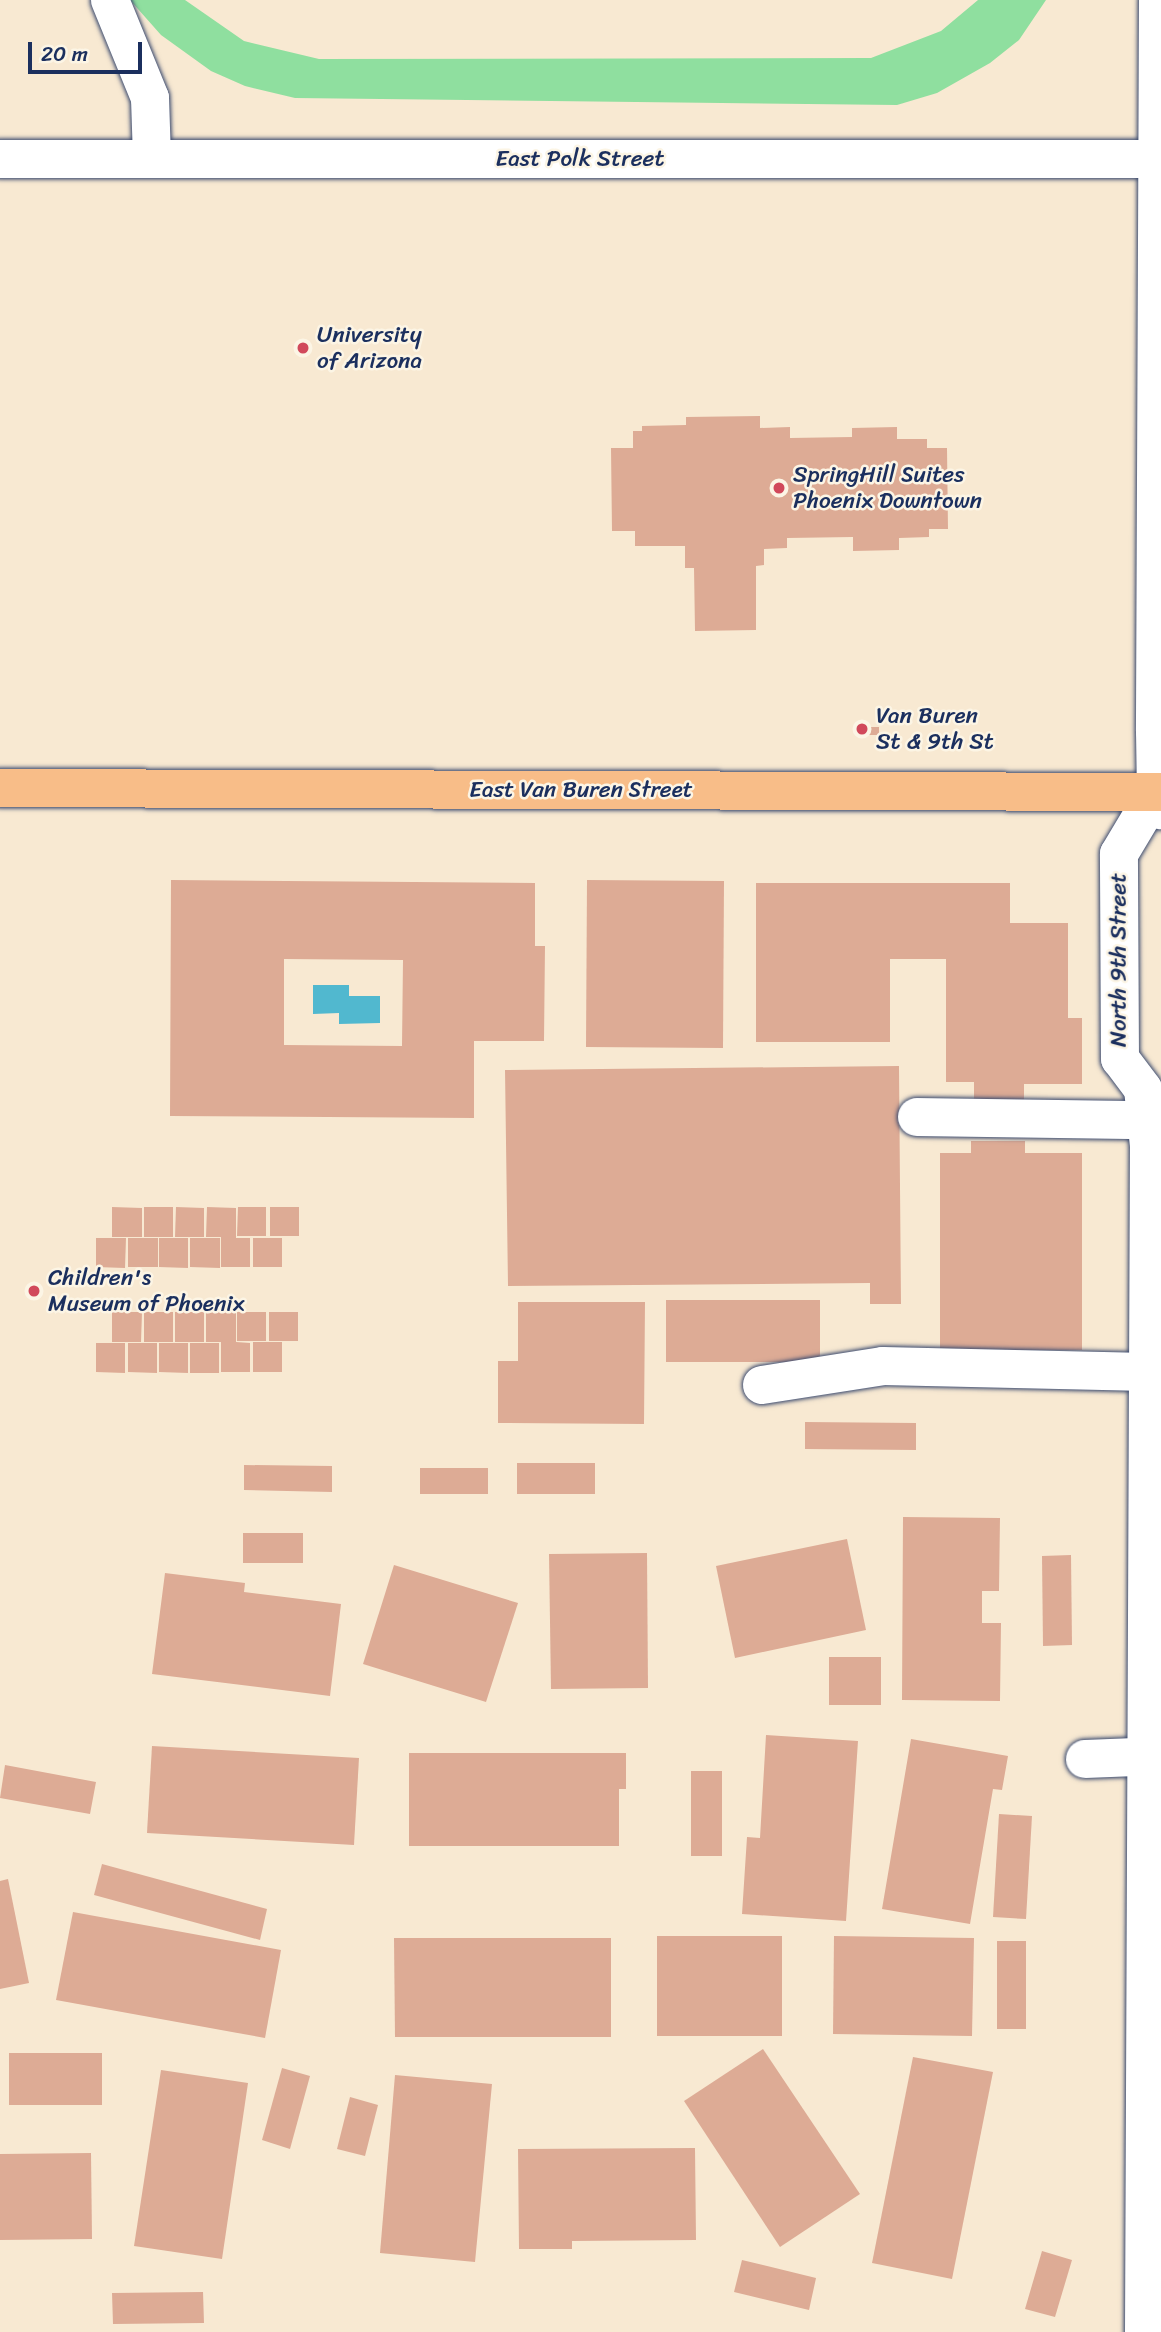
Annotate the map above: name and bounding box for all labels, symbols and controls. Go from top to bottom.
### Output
scale bar [32,28,145,72]
text: 20 m [41,35,88,73]
street label: East Polk Street [496,145,664,173]
place label: University of Arizona [317,321,422,375]
marker: University of Arizona [295,340,311,356]
place label: SpringHill Suites Phoenix Downtown [793,461,982,515]
marker: SpringHill Suites Phoenix Downtown [771,480,787,496]
place label: Van Buren St & 9th St [876,702,994,756]
marker: Van Buren St & 9th St [854,721,870,737]
street label: East Van Buren Street [468,776,694,804]
street label: North 9th Street [1105,873,1133,1047]
place label: Children's Museum of Phoenix [48,1264,245,1318]
marker: Children's Museum of Phoenix [26,1283,42,1299]

